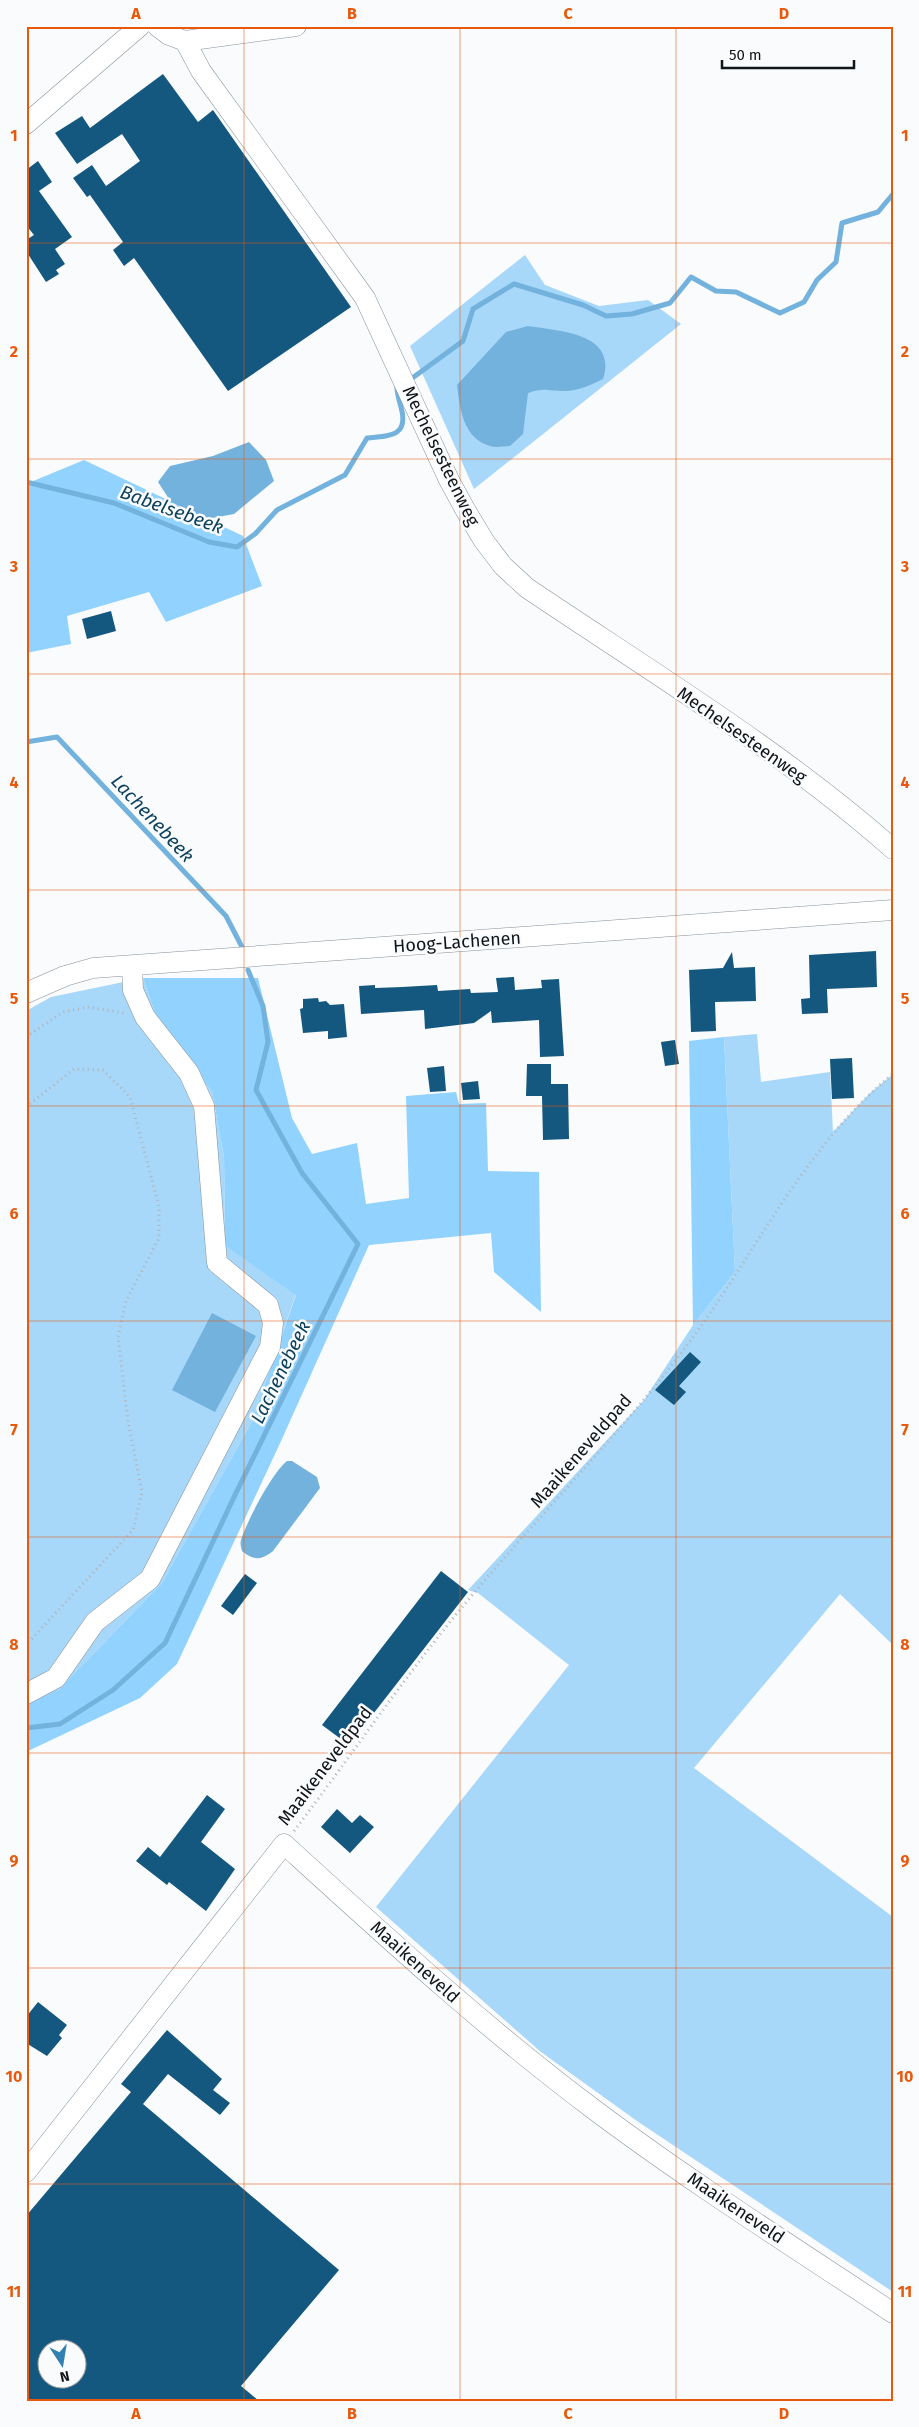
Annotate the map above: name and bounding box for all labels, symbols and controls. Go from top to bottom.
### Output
text: A [130,4,141,23]
text: B [347,4,357,23]
text: C [563,4,573,23]
text: D [779,4,789,23]
scale bar [722,38,854,70]
text: 50 m [729,46,762,64]
text: 1 [10,126,18,145]
text: 1 [901,126,909,145]
text: 2 [10,342,18,361]
text: 2 [901,342,909,361]
street label: Mechelsesteenweg [398,382,485,530]
water label: Babelsebeek [117,480,227,539]
text: 3 [9,557,18,576]
text: 3 [900,557,909,576]
street label: Mechelsesteenweg [673,682,812,788]
water label: Lachenebeek [106,770,199,867]
text: 4 [9,773,19,792]
text: 4 [900,773,910,792]
street label: Hoog-Lachenen [392,927,522,957]
text: 5 [10,989,19,1008]
text: 5 [901,989,910,1008]
text: 6 [9,1204,19,1223]
text: 6 [900,1204,910,1223]
water label: Lachenebeek [246,1317,315,1427]
street label: Maaikeneveldpad [526,1390,636,1512]
text: 7 [10,1420,18,1439]
text: 7 [901,1420,909,1439]
text: 8 [9,1635,19,1654]
text: 8 [900,1635,910,1654]
street label: Maaikeneveldpad [273,1702,377,1830]
text: 9 [10,1851,19,1870]
text: 9 [901,1851,910,1870]
street label: Maaikeneveld [366,1916,464,2008]
text: 10 [6,2067,22,2086]
text: 10 [897,2067,913,2086]
street label: Maaikeneveld [683,2167,789,2249]
text: 11 [7,2282,21,2301]
text: 11 [898,2282,912,2301]
north arrow [38,2340,88,2390]
text: N [58,2367,71,2386]
text: A [130,2404,141,2423]
text: B [347,2404,357,2423]
text: C [563,2404,573,2423]
text: D [779,2404,789,2423]

